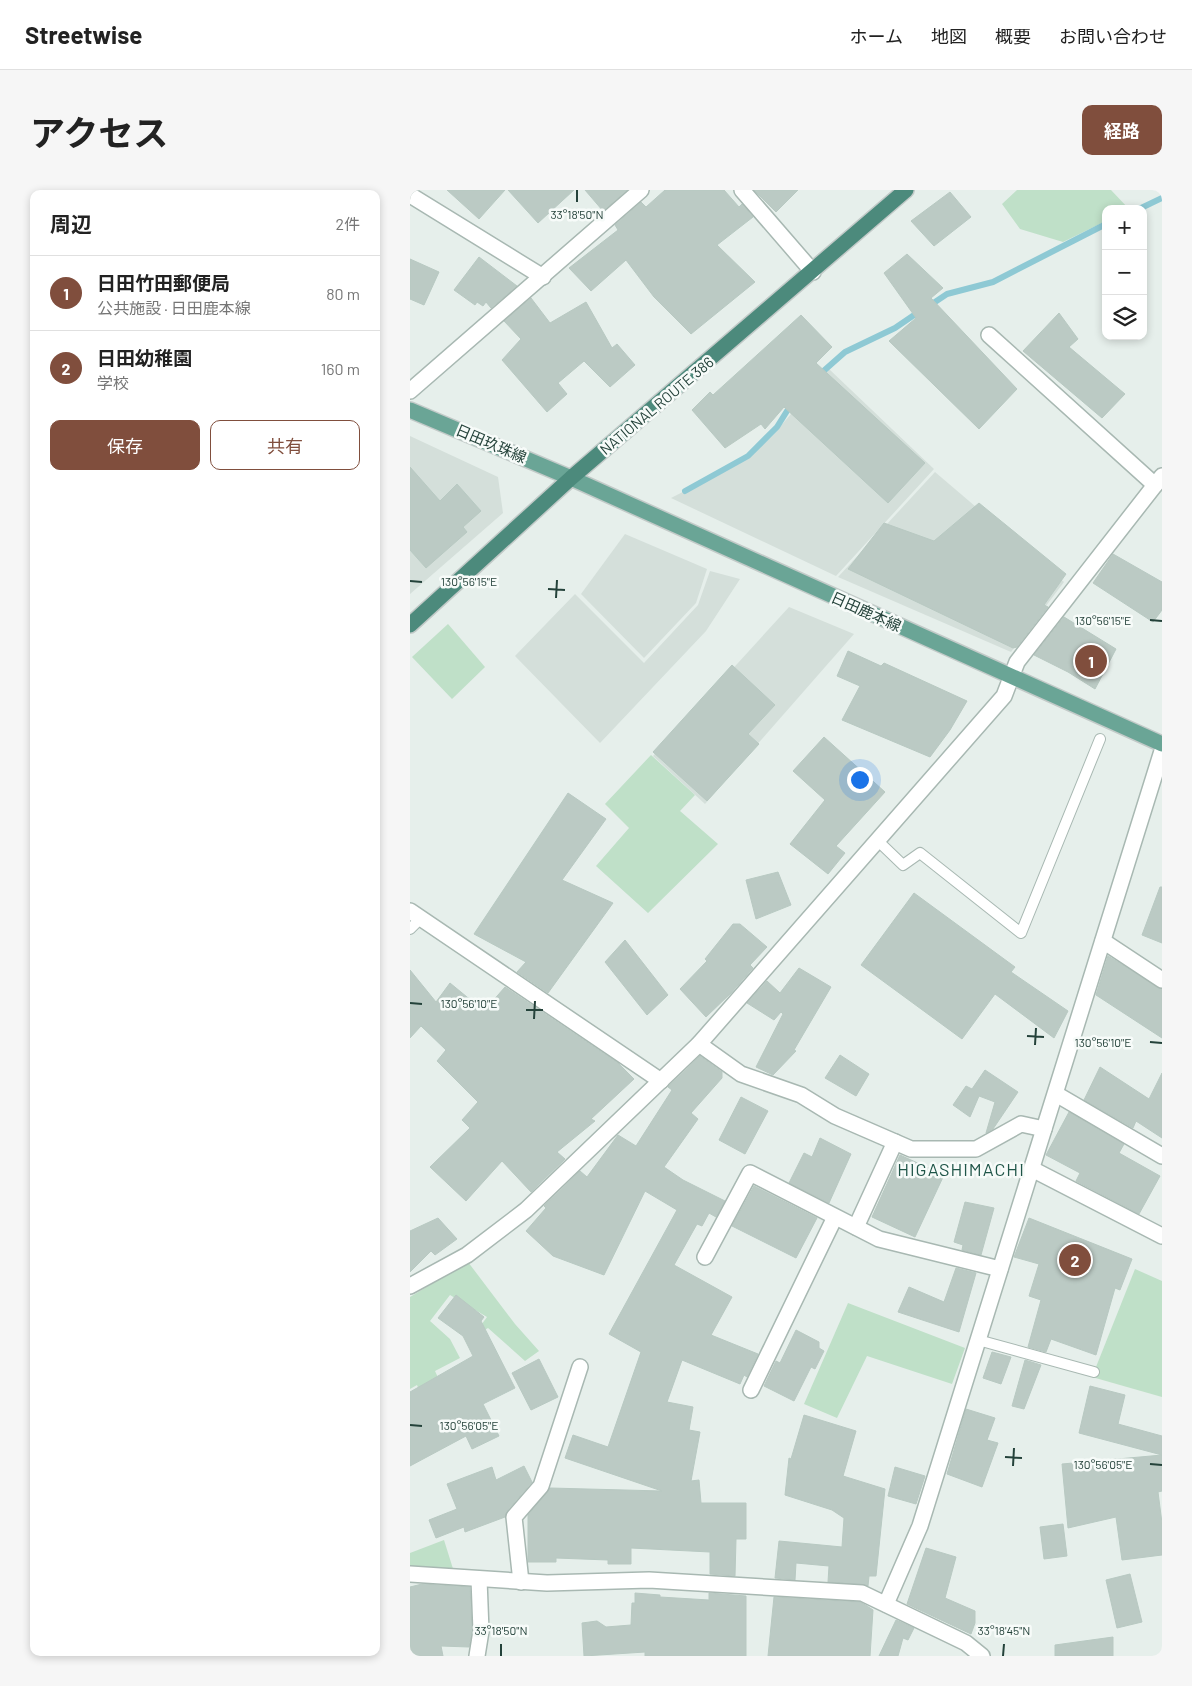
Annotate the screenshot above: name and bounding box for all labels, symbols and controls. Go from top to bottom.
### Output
text: Streetwise [25,20,142,49]
text: ホーム [850,25,903,47]
text: 地図 [931,25,967,47]
text: 概要 [995,25,1031,47]
text: お問い合わせ [1059,25,1167,47]
button: 経路 [1082,105,1162,155]
text: アクセス [30,111,168,153]
map controls [1102,205,1147,340]
button: + [1102,205,1147,250]
text: 33°18'50"N [550,207,604,221]
text: 周辺 [50,211,92,236]
text: 2件 [335,214,360,233]
button: − [1102,250,1147,295]
text: 日田竹田郵便局 [97,271,230,294]
text: 1 [63,284,69,303]
text: 80 m [326,284,360,303]
button: layers [1102,295,1147,340]
text: 公共施設 · 日田鹿本線 [97,298,251,317]
text: 日田幼稚園 [97,346,192,369]
street label: NATIONAL ROUTE 386 [596,352,717,458]
text: 2 [62,359,70,378]
text: 160 m [321,359,360,378]
text: 学校 [97,373,129,392]
button: 保存 [50,420,200,470]
button: 共有 [210,420,360,470]
street label: 日田玖珠線 [453,420,529,466]
text: 130°56'15"E [441,574,497,588]
street label: 日田鹿本線 [828,588,904,635]
text: 130°56'15"E [1075,613,1131,627]
pin: 1 [1075,642,1107,680]
your location [847,767,873,793]
text: 130°56'10"E [440,996,498,1010]
text: 130°56'10"E [1074,1035,1132,1049]
district label: HIGASHIMACHI [897,1158,1025,1180]
pin: 2 [1059,1241,1091,1279]
text: 130°56'05"E [439,1418,499,1432]
text: 130°56'05"E [1073,1457,1133,1471]
text: 33°18'50"N [474,1623,528,1637]
text: 33°18'45"N [978,1623,1030,1637]

